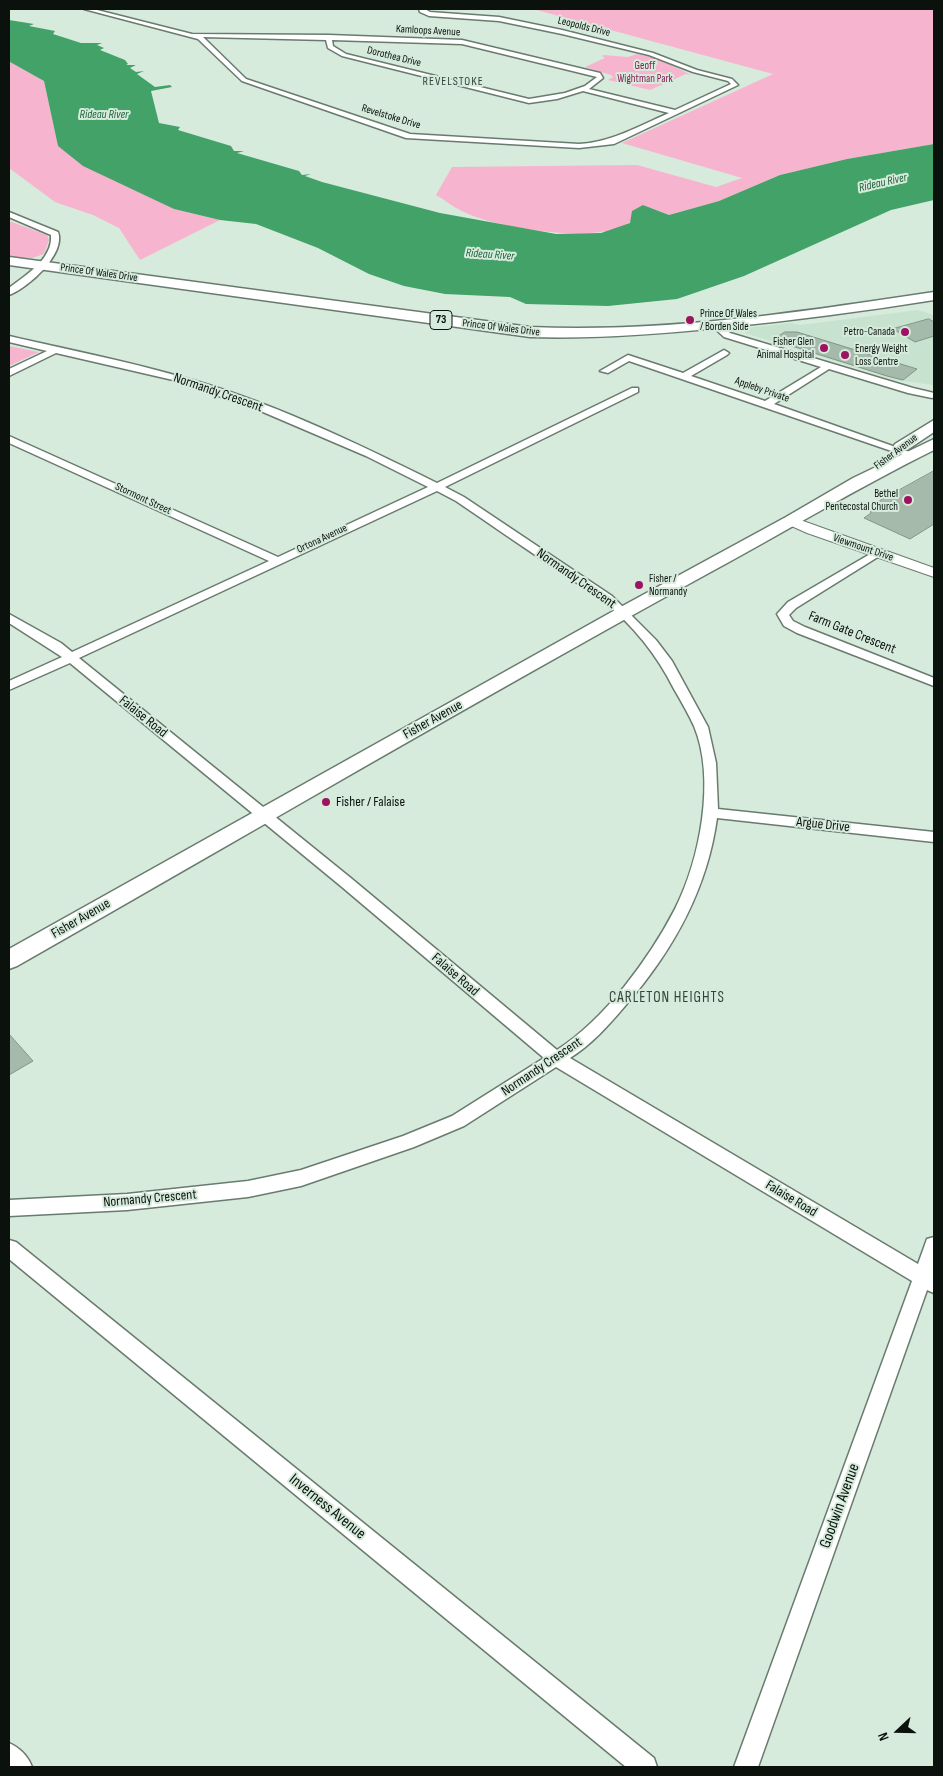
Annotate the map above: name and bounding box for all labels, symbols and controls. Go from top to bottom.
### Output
street label: Leopolds Drive [556,14,612,40]
street label: Kamloops Avenue [395,23,461,39]
street label: Dorothea Drive [366,44,422,70]
park label: Geoff Wightman Park [617,59,673,85]
district label: REVELSTOKE [421,75,485,89]
street label: Revelstoke Drive [360,102,422,132]
water label: Rideau River [80,108,128,122]
water label: Rideau River [858,170,908,196]
water label: Rideau River [465,246,515,264]
street label: Prince Of Wales Drive [60,261,138,285]
place label: Prince Of Wales / Borden Side [700,307,757,333]
road number: 73 [430,310,452,330]
marker: Prince Of Wales / Borden Side [684,314,696,326]
street label: Prince Of Wales Drive [462,317,540,339]
place label: Petro-Canada [844,325,895,339]
marker: Petro-Canada [899,326,911,338]
place label: Fisher Glen Animal Hospital [757,335,814,361]
marker: Fisher Glen Animal Hospital [818,342,830,354]
place label: Energy Weight Loss Centre [855,342,908,368]
marker: Energy Weight Loss Centre [839,349,851,361]
street label: Normandy Crescent [171,370,265,416]
street label: Appleby Private [733,375,791,405]
street label: Fisher Avenue [872,431,920,473]
street label: Stormont Street [113,480,173,518]
place label: Bethel Pentecostal Church [826,487,898,513]
marker: Bethel Pentecostal Church [902,494,914,506]
street label: Ortona Avenue [295,522,349,556]
street label: Viewmount Drive [831,532,895,564]
street label: Normandy Crescent [533,545,619,613]
place label: Fisher / Normandy [649,572,687,598]
marker: Fisher / Normandy [633,579,645,591]
street label: Farm Gate Crescent [806,608,898,658]
street label: Falaise Road [115,692,171,742]
street label: Fisher Avenue [400,697,466,743]
place label: Fisher / Falaise [336,794,405,810]
marker: Fisher / Falaise [320,796,332,808]
street label: Argue Drive [795,814,851,836]
street label: Fisher Avenue [49,895,113,943]
street label: Falaise Road [428,950,482,1000]
district label: CARLETON HEIGHTS [607,989,727,1007]
street label: Normandy Crescent [499,1034,585,1100]
street label: Falaise Road [762,1177,820,1221]
street label: Normandy Crescent [103,1187,197,1211]
street label: Goodwin Avenue [816,1461,864,1551]
street label: Inverness Avenue [285,1470,369,1544]
north arrow [873,1706,923,1756]
text: N [874,1730,893,1743]

